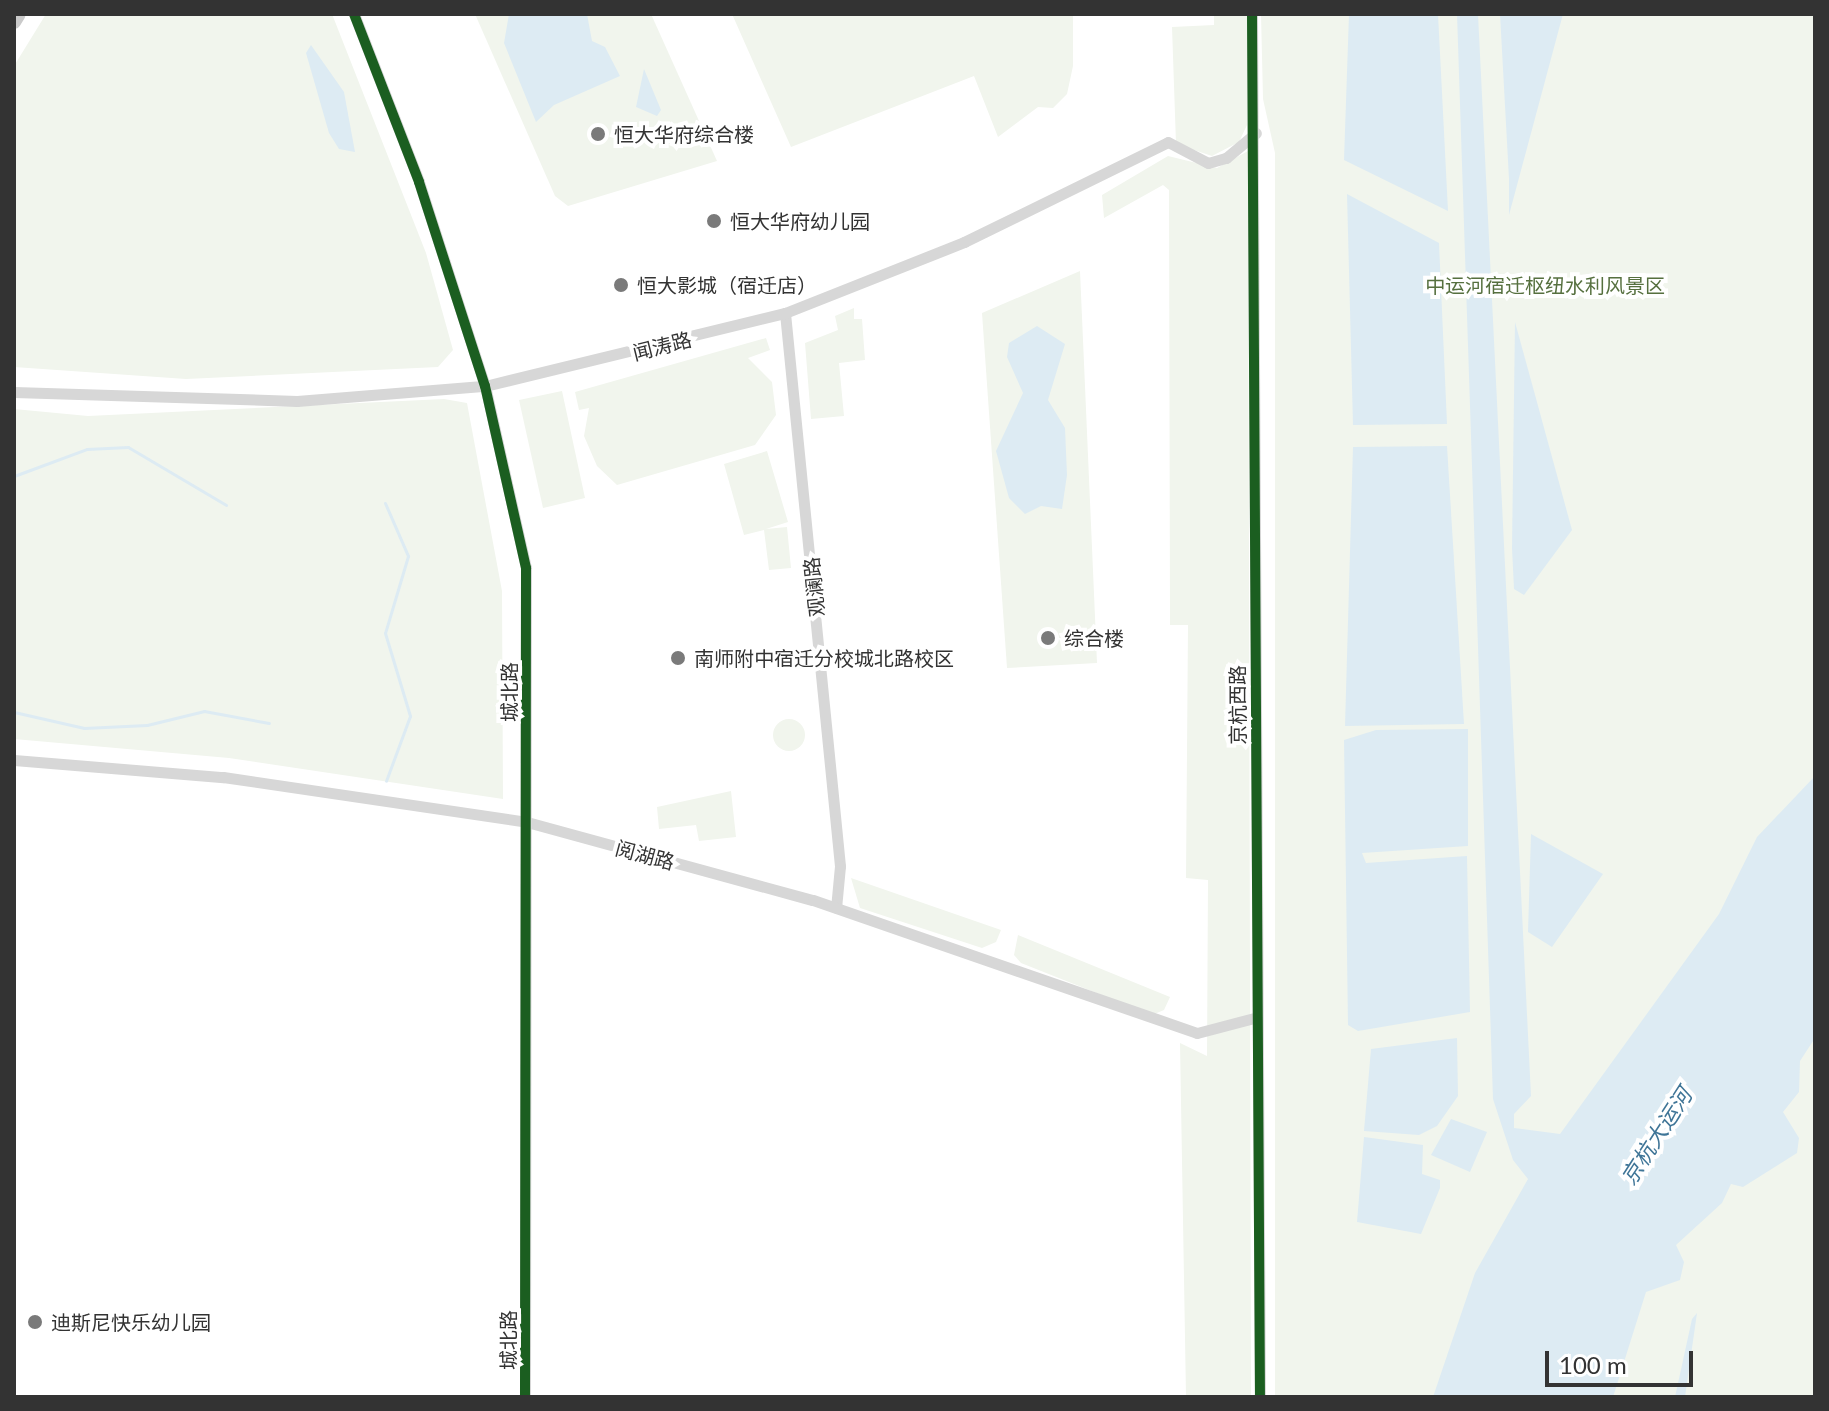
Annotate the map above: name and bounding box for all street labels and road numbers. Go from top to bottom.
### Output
street label: 闻涛路 [630,327,694,365]
street label: 观澜路 [799,556,829,618]
street label: 城北路 [497,662,521,722]
street label: 京杭西路 [1225,665,1249,745]
street label: 阅湖路 [613,836,677,874]
street label: 城北路 [496,1310,520,1370]

